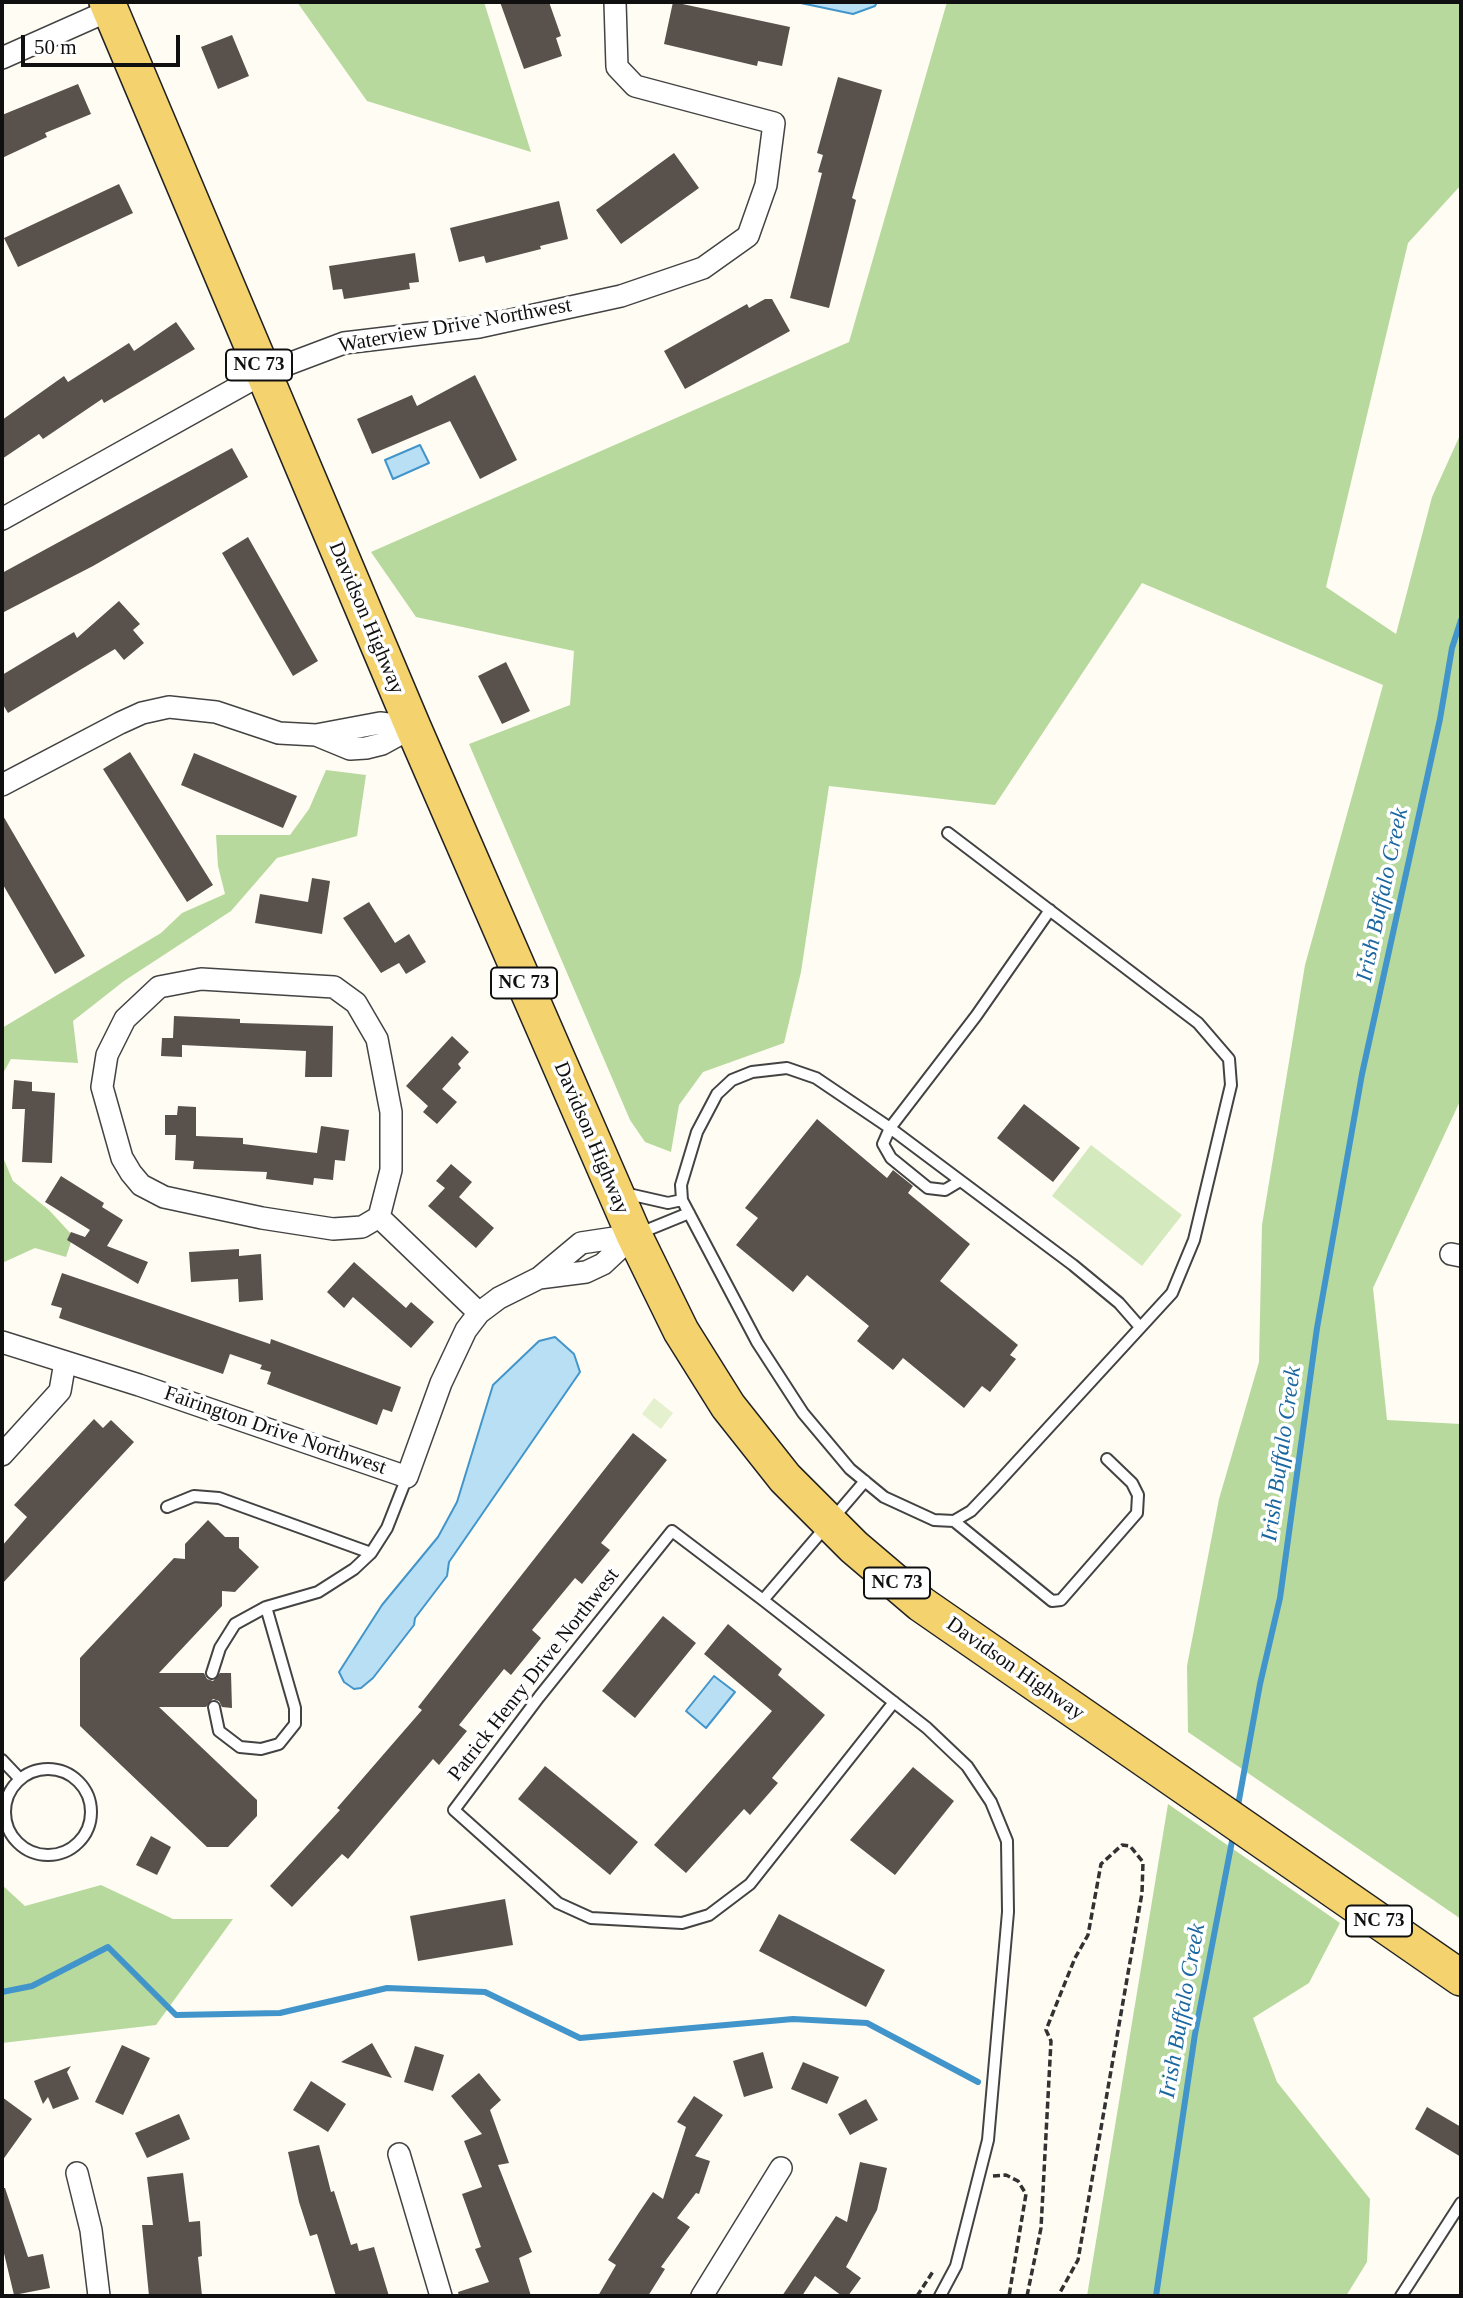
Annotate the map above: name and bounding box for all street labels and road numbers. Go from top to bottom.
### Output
street label: Waterview Drive Northwest [336,293,574,359]
road number: NC 73 [226,350,292,380]
street label: Davidson Highway [323,538,409,698]
road number: NC 73 [491,967,557,998]
street label: Davidson Highway [548,1058,634,1218]
street label: Fairington Drive Northwest [161,1381,389,1481]
street label: Patrick Henry Drive Northwest [443,1564,625,1786]
road number: NC 73 [864,1568,930,1598]
street label: Davidson Highway [941,1612,1089,1726]
road number: NC 73 [1346,1906,1412,1937]

